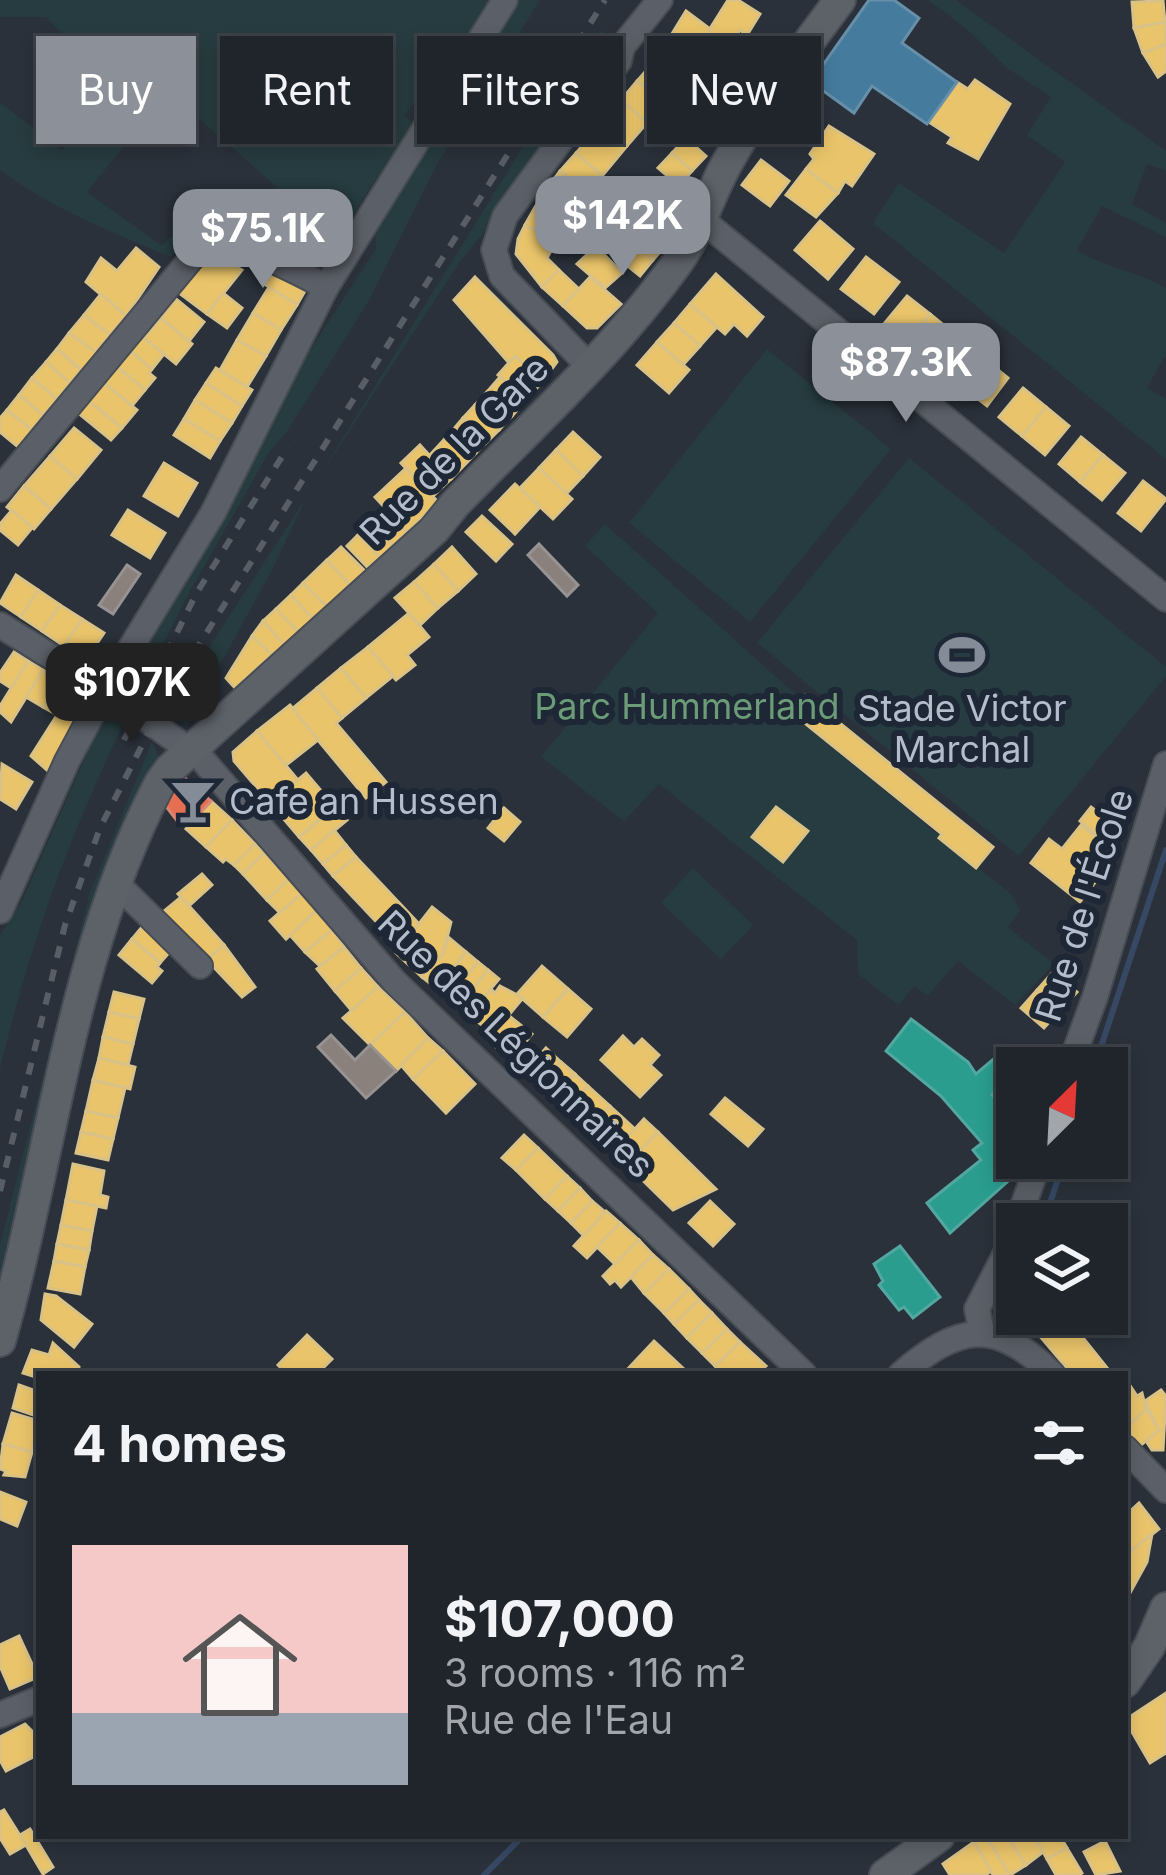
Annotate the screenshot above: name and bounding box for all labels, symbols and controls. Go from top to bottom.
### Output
chip: Buy [36,36,196,144]
chip: Rent [220,36,393,144]
chip: Filters [417,36,623,144]
chip: New [647,36,821,144]
pin: $142K [539,176,707,278]
pin: $75.1K [165,189,361,291]
text: $142K [562,191,684,238]
text: $75.1K [200,204,326,251]
pin: $87.3K [808,323,1004,425]
text: $87.3K [839,338,973,385]
street label: Rue de la Gare [350,346,558,554]
sports icon: Stade Victor Marchal [937,630,987,680]
pin: $107K [48,643,216,745]
text: $107K [73,658,191,705]
park label: Parc Hummerland [534,684,840,728]
place label: Stade Victor Marchal [857,686,1067,771]
bar icon: Cafe an Hussen [168,776,218,826]
place label: Cafe an Hussen [229,779,499,823]
street label: Rue de l'École [1026,783,1142,1027]
street label: Rue des Légionnaires [369,901,663,1187]
north arrow [996,1047,1128,1179]
map controls [996,1047,1128,1335]
button: layers [996,1203,1128,1335]
icon: filters [1026,1410,1092,1476]
text: 4 homes [72,1413,287,1474]
text: $107,000 [444,1588,675,1649]
icon: home [168,1593,312,1737]
text: 3 rooms · 116 m² [444,1649,746,1696]
text: Rue de l'Eau [444,1696,673,1743]

